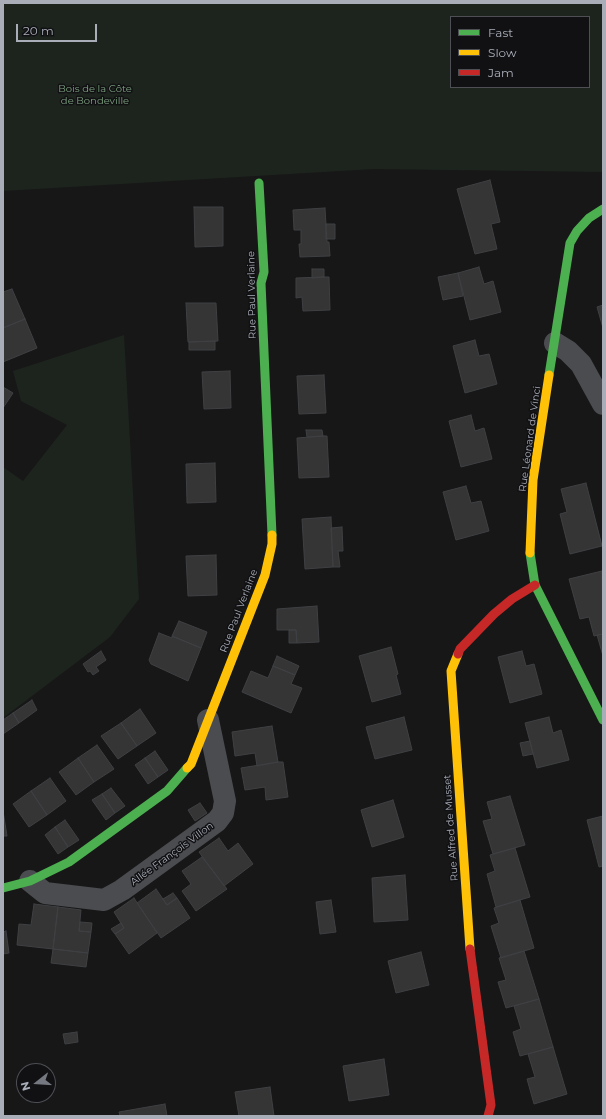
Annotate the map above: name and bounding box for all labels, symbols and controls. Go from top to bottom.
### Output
scale bar [18,16,99,42]
legend [450,16,590,88]
text: 20 m [23,23,54,38]
text: Fast [488,25,513,40]
text: Slow [488,45,517,60]
text: Jam [488,65,514,80]
park label: Bois de la Côte de Bondeville [58,83,132,106]
street label: Rue Paul Verlaine [245,251,259,339]
street label: Rue Léonard de Vinci [517,385,543,493]
street label: Rue Paul Verlaine [218,568,260,654]
street label: Rue Alfred de Musset [441,774,461,882]
street label: Allée François Villon [128,820,216,888]
north arrow [16,1063,56,1103]
text: N [17,1080,33,1093]

